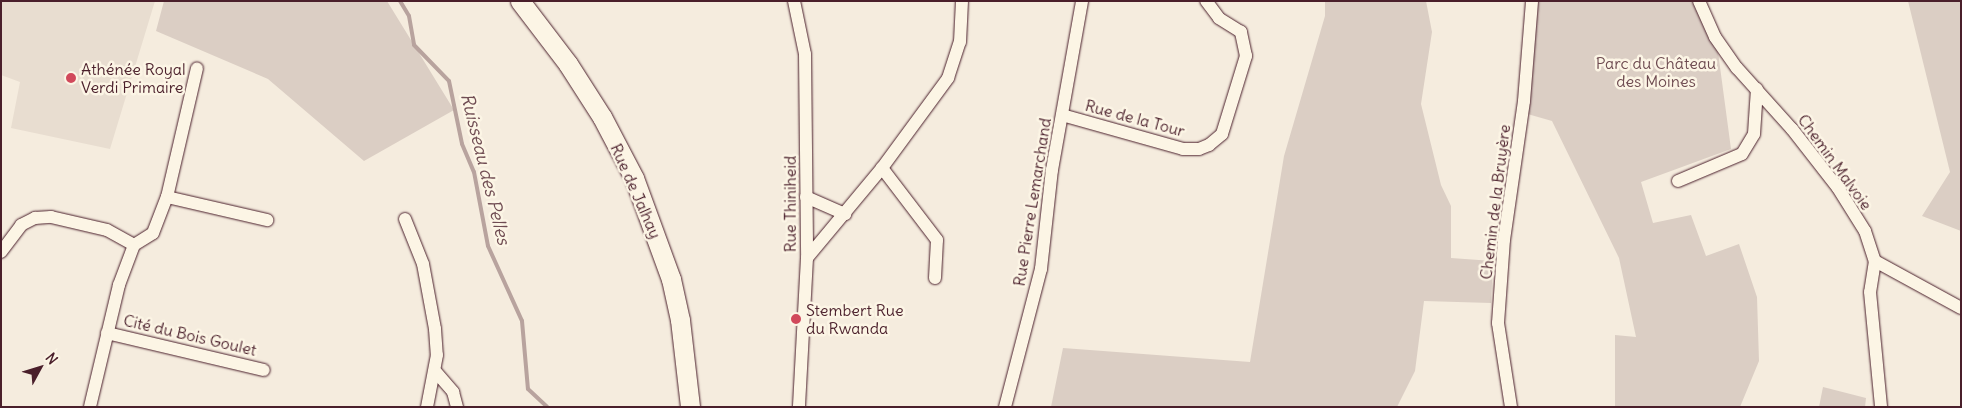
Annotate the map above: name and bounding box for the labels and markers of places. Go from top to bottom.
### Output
place label: Athénée Royal Verdi Primaire [81,59,186,97]
marker: Athénée Royal Verdi Primaire [65,72,77,84]
place label: Stembert Rue du Rwanda [806,300,904,338]
marker: Stembert Rue du Rwanda [790,313,802,325]

